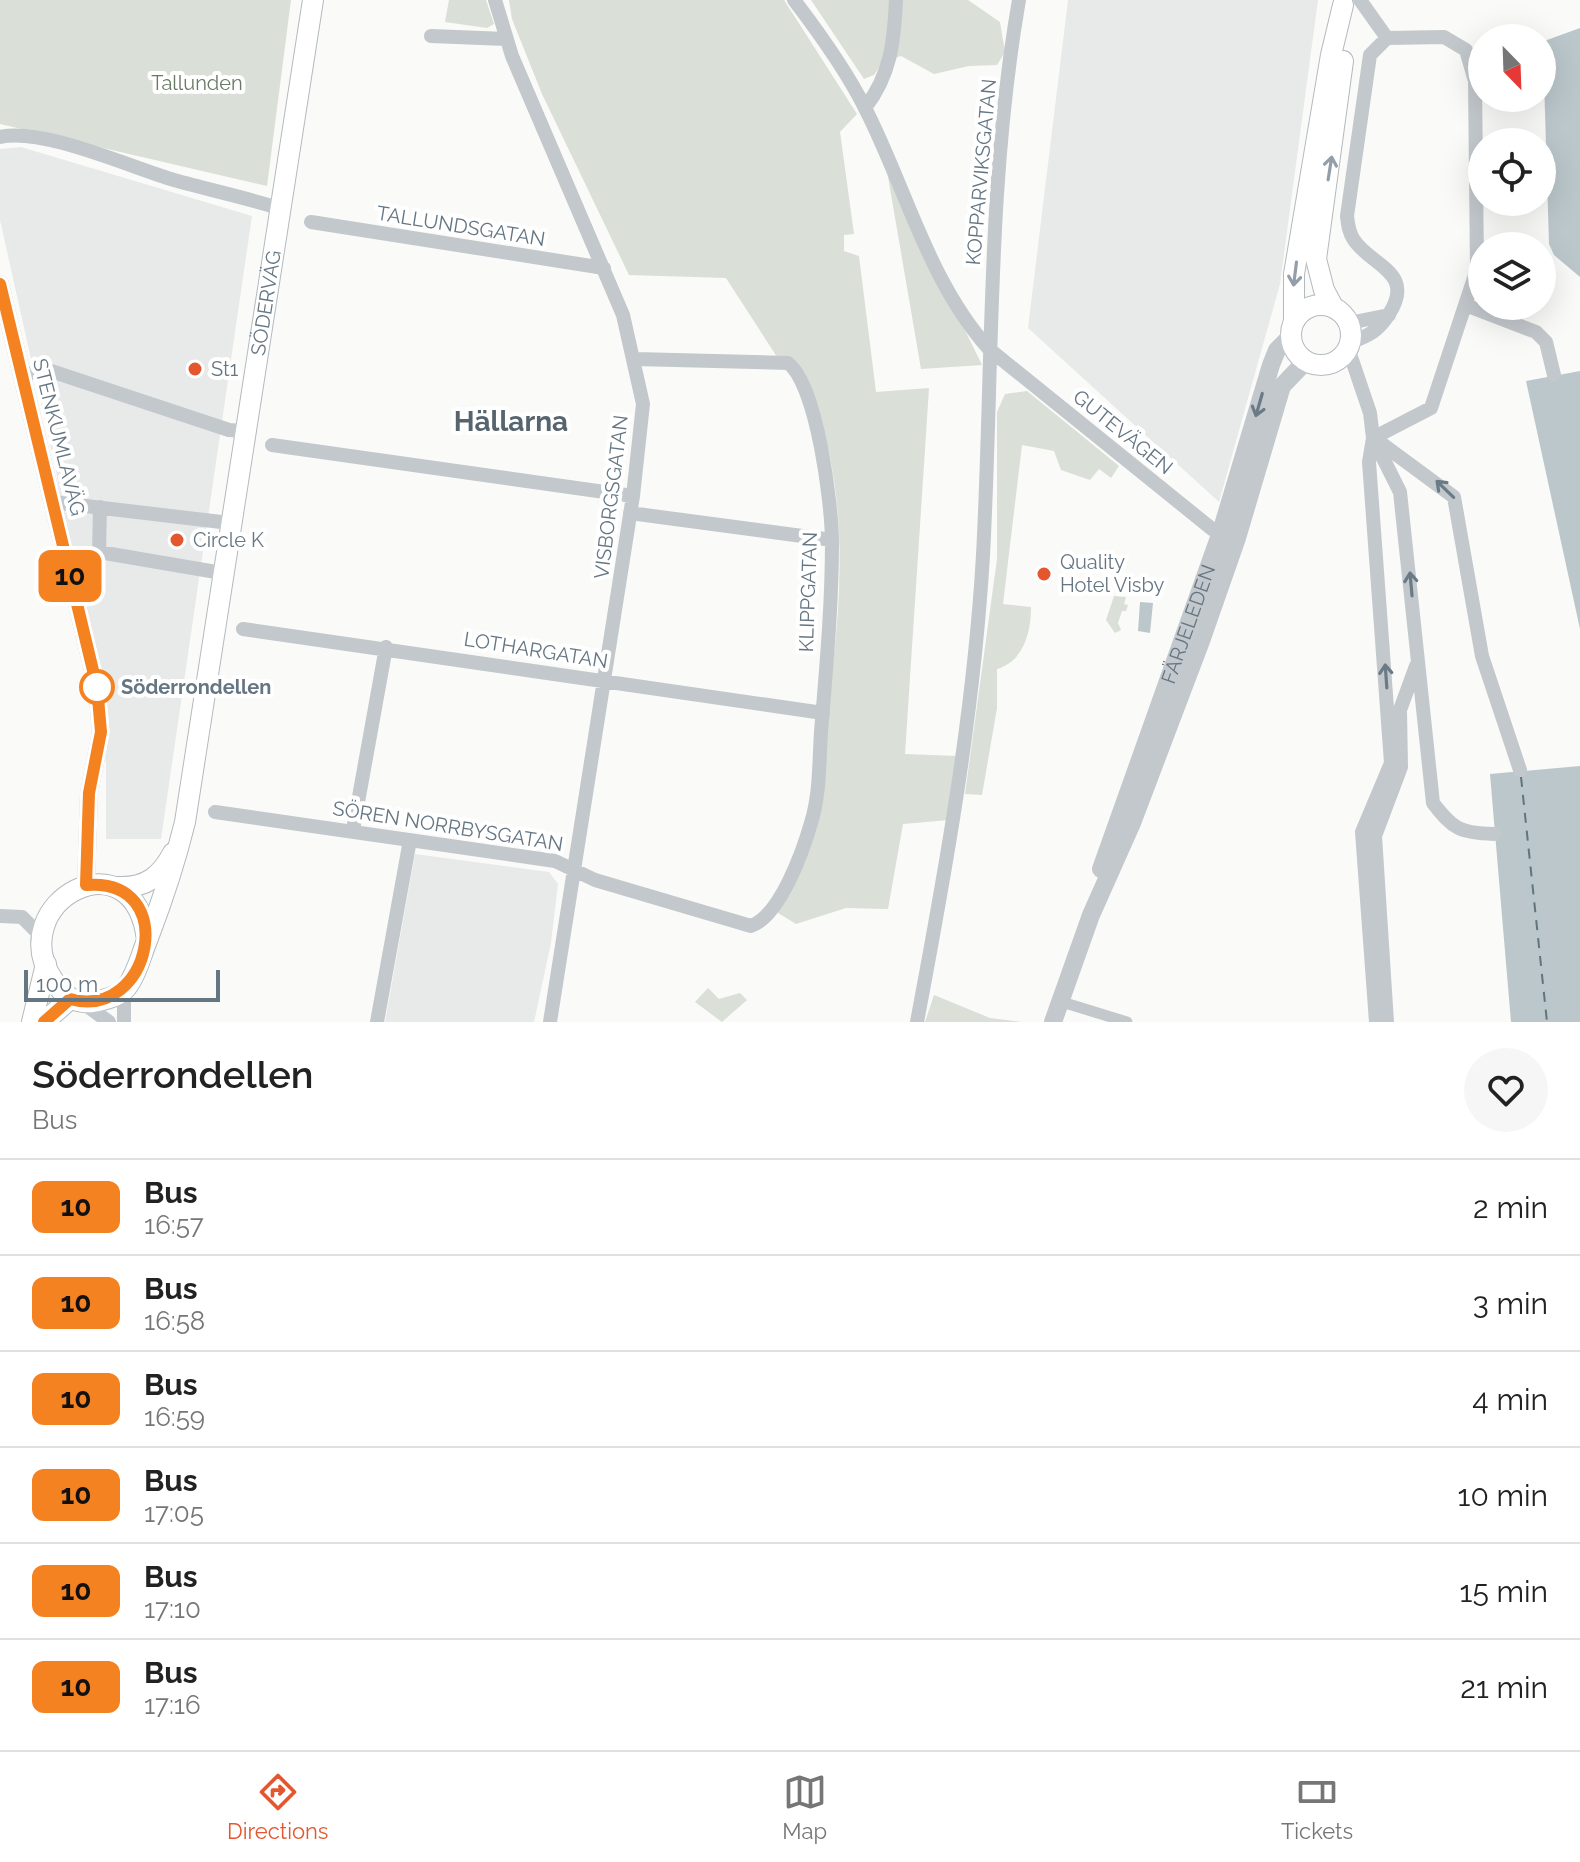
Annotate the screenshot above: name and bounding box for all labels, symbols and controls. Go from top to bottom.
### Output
north arrow [1468,24,1556,112]
map controls [1468,24,1556,320]
park label: Tallunden [151,71,243,95]
street label: KOPPARVIKSGATAN [961,78,1001,266]
button: locate [1468,128,1556,216]
one-way arrow [1323,156,1338,181]
street label: TALLUNDSGATAN [375,201,547,251]
button: layers [1468,232,1556,320]
street label: SÖDERVÄG [246,249,286,357]
one-way arrow [1287,260,1302,286]
street label: STENKUMLAVÄG [28,356,90,518]
place label: St1 [211,357,239,381]
marker: St1 [186,360,204,378]
street label: GUTEVÄGEN [1068,385,1178,479]
one-way arrow [1251,392,1265,417]
district label: Hällarna [454,405,568,438]
street label: VISBORGSGATAN [589,414,633,580]
one-way arrow [1435,480,1455,499]
place label: Circle K [193,528,264,552]
marker: Circle K [168,531,186,549]
street label: KLIPPGATAN [794,531,822,653]
line badge: 10 [34,550,106,602]
place label: Quality Hotel Visby [1060,550,1164,597]
text: 10 [54,559,86,592]
street label: FÄRJELEDEN [1156,561,1220,687]
marker: Quality Hotel Visby [1035,565,1053,583]
one-way arrow [1403,571,1418,598]
street label: LOTHARGATAN [462,627,610,673]
one-way arrow [1378,663,1393,690]
marker: Söderrondellen [80,670,114,704]
place label: Söderrondellen [121,675,271,699]
street label: SÖREN NORRBYSGATAN [331,796,565,856]
scale bar [24,966,220,1002]
text: 100 m [36,971,98,997]
button: heart [1464,1048,1548,1132]
text: Söderrondellen [32,1052,314,1097]
text: Bus [32,1105,77,1135]
text: Bus [144,1175,198,1210]
text: 10 [60,1190,92,1223]
text: 2 min [1473,1190,1548,1225]
text: 16:57 [144,1210,204,1240]
text: Bus [144,1271,198,1306]
text: 10 [60,1286,92,1319]
text: 3 min [1473,1286,1548,1321]
text: 16:58 [144,1306,205,1336]
text: Bus [144,1367,198,1402]
text: 10 [60,1382,92,1415]
text: 4 min [1472,1382,1548,1417]
text: 16:59 [144,1402,205,1432]
text: Bus [144,1463,198,1498]
text: 10 [60,1478,92,1511]
text: 10 min [1458,1478,1548,1513]
text: 17:05 [144,1498,204,1528]
text: Bus [144,1559,198,1594]
text: 10 [60,1574,92,1607]
text: 15 min [1460,1574,1548,1609]
text: 17:10 [144,1594,201,1624]
text: Bus [144,1655,198,1690]
text: 10 [60,1670,92,1703]
text: 21 min [1460,1670,1548,1705]
text: 17:16 [144,1690,201,1720]
tab: Directions [227,1770,329,1844]
tab: Map [782,1770,827,1844]
tab: Tickets [1281,1770,1353,1844]

